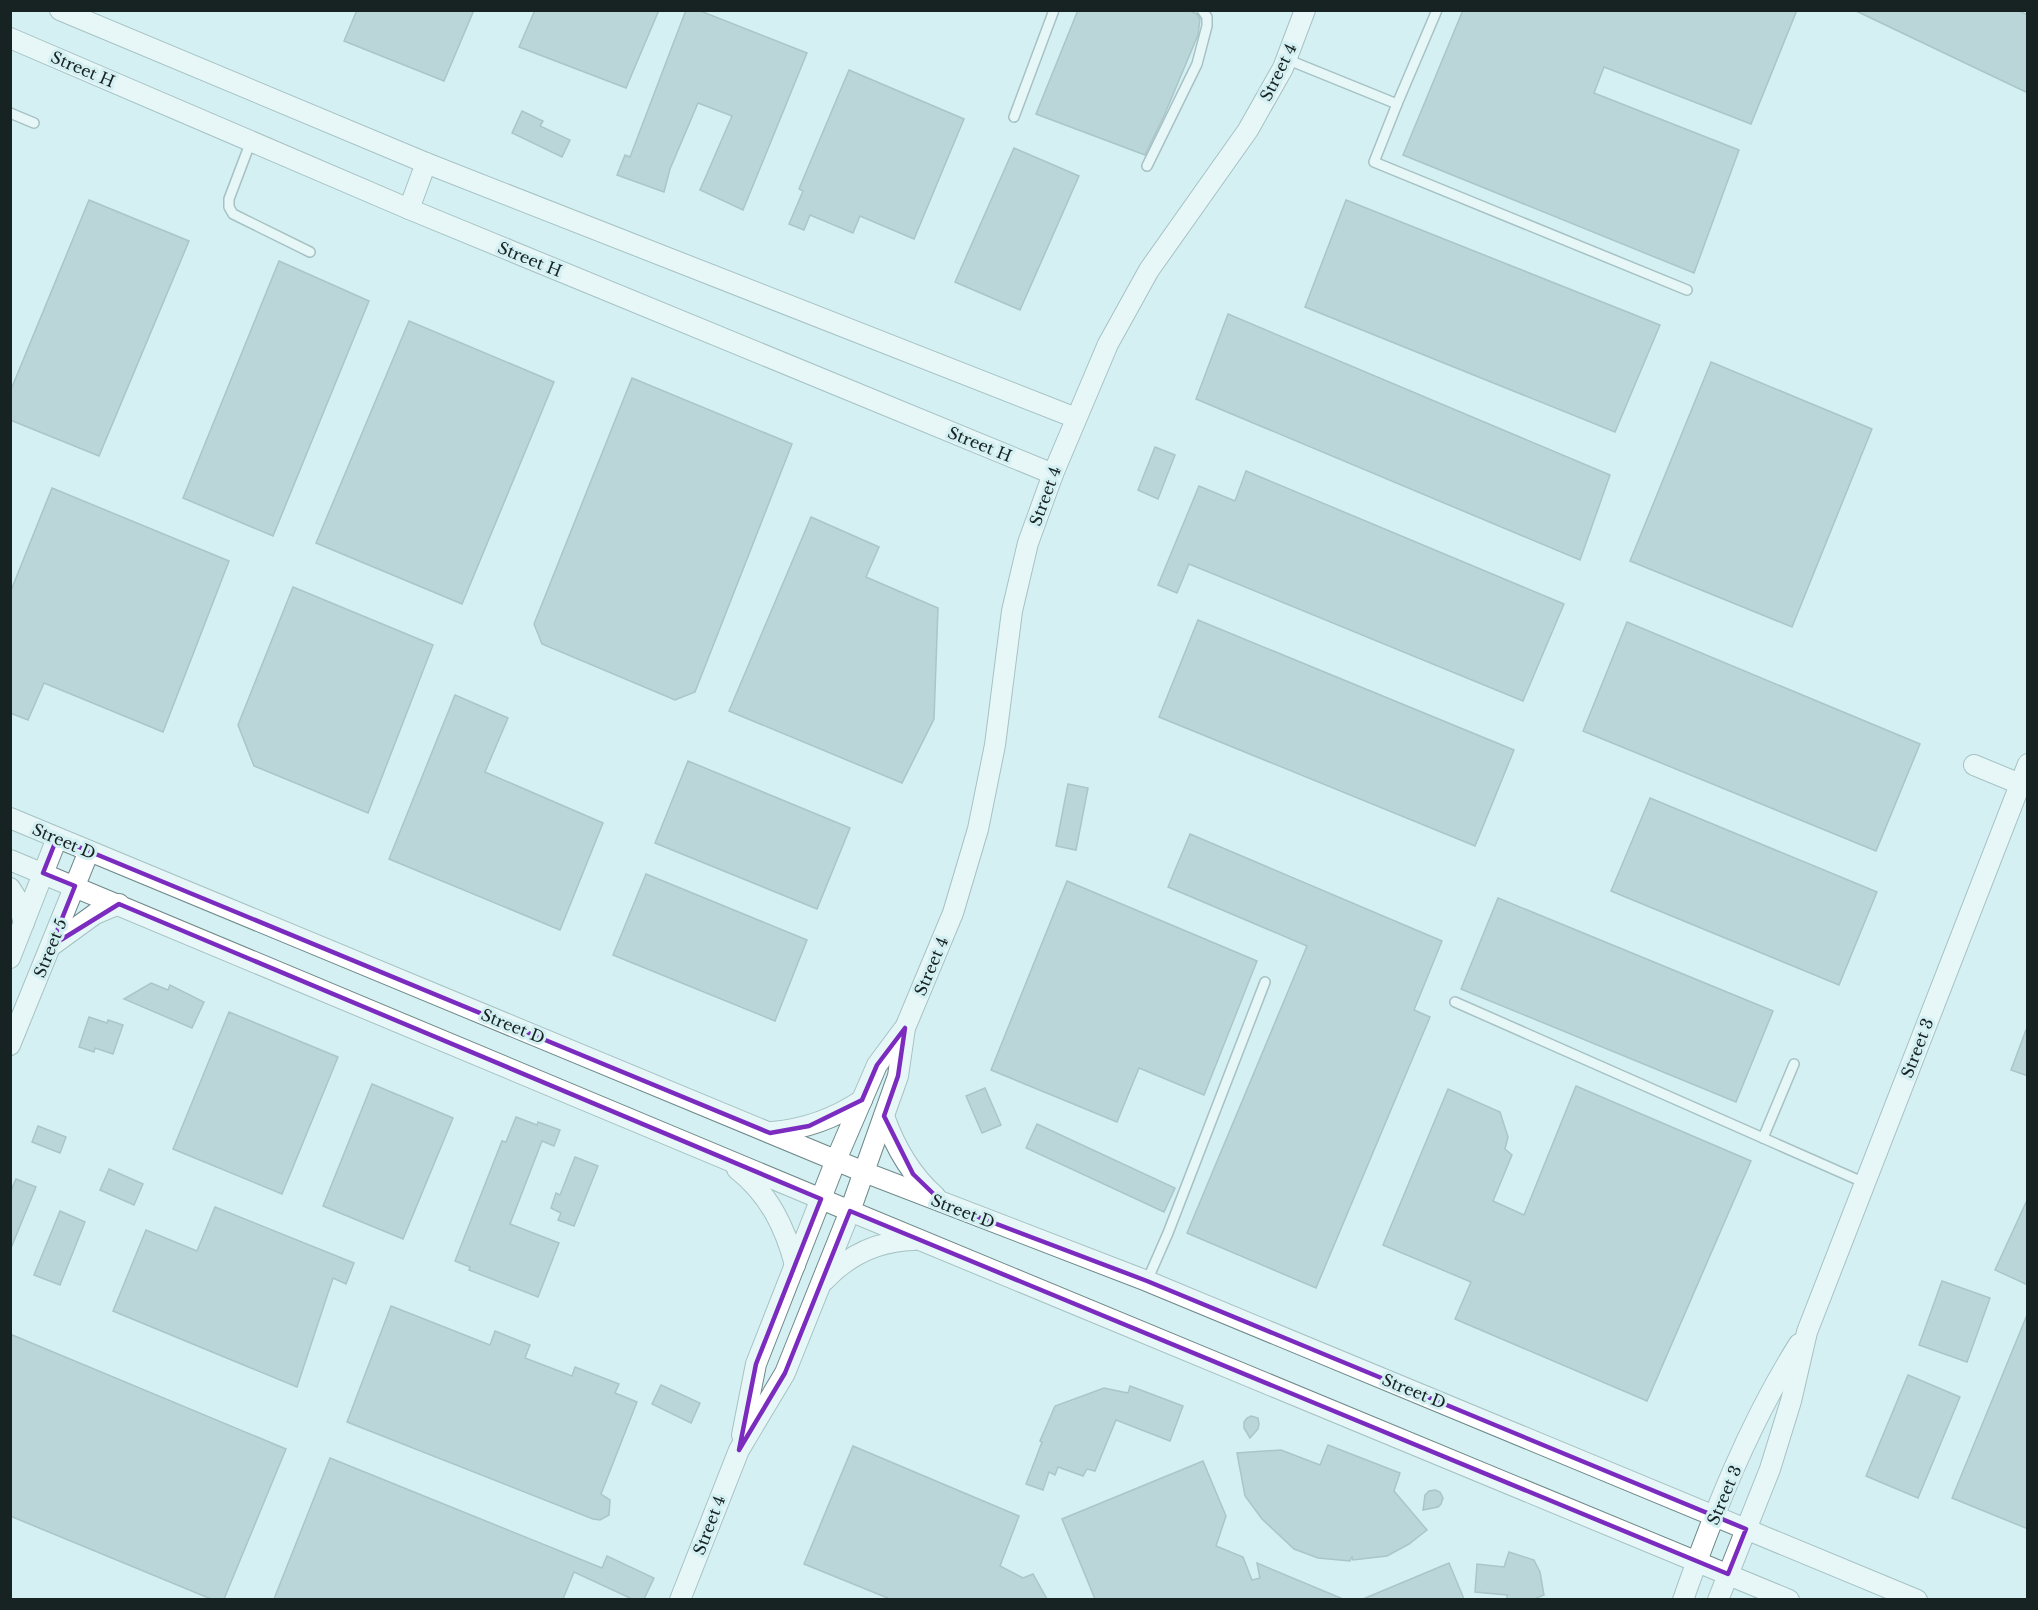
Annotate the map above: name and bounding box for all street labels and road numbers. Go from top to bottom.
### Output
street label: Street 4 [1255,40,1301,104]
street label: Street H [48,47,118,91]
street label: Street H [495,237,565,281]
street label: Street H [945,422,1015,466]
street label: Street 4 [1025,463,1065,529]
street label: Street D [29,819,99,863]
street label: Street 5 [29,916,71,980]
street label: Street 4 [910,934,952,998]
street label: Street D [478,1004,548,1048]
street label: Street 3 [1896,1015,1938,1081]
street label: Street D [928,1190,998,1232]
street label: Street D [1379,1369,1449,1413]
street label: Street 3 [1703,1462,1745,1528]
street label: Street 4 [689,1492,729,1558]

